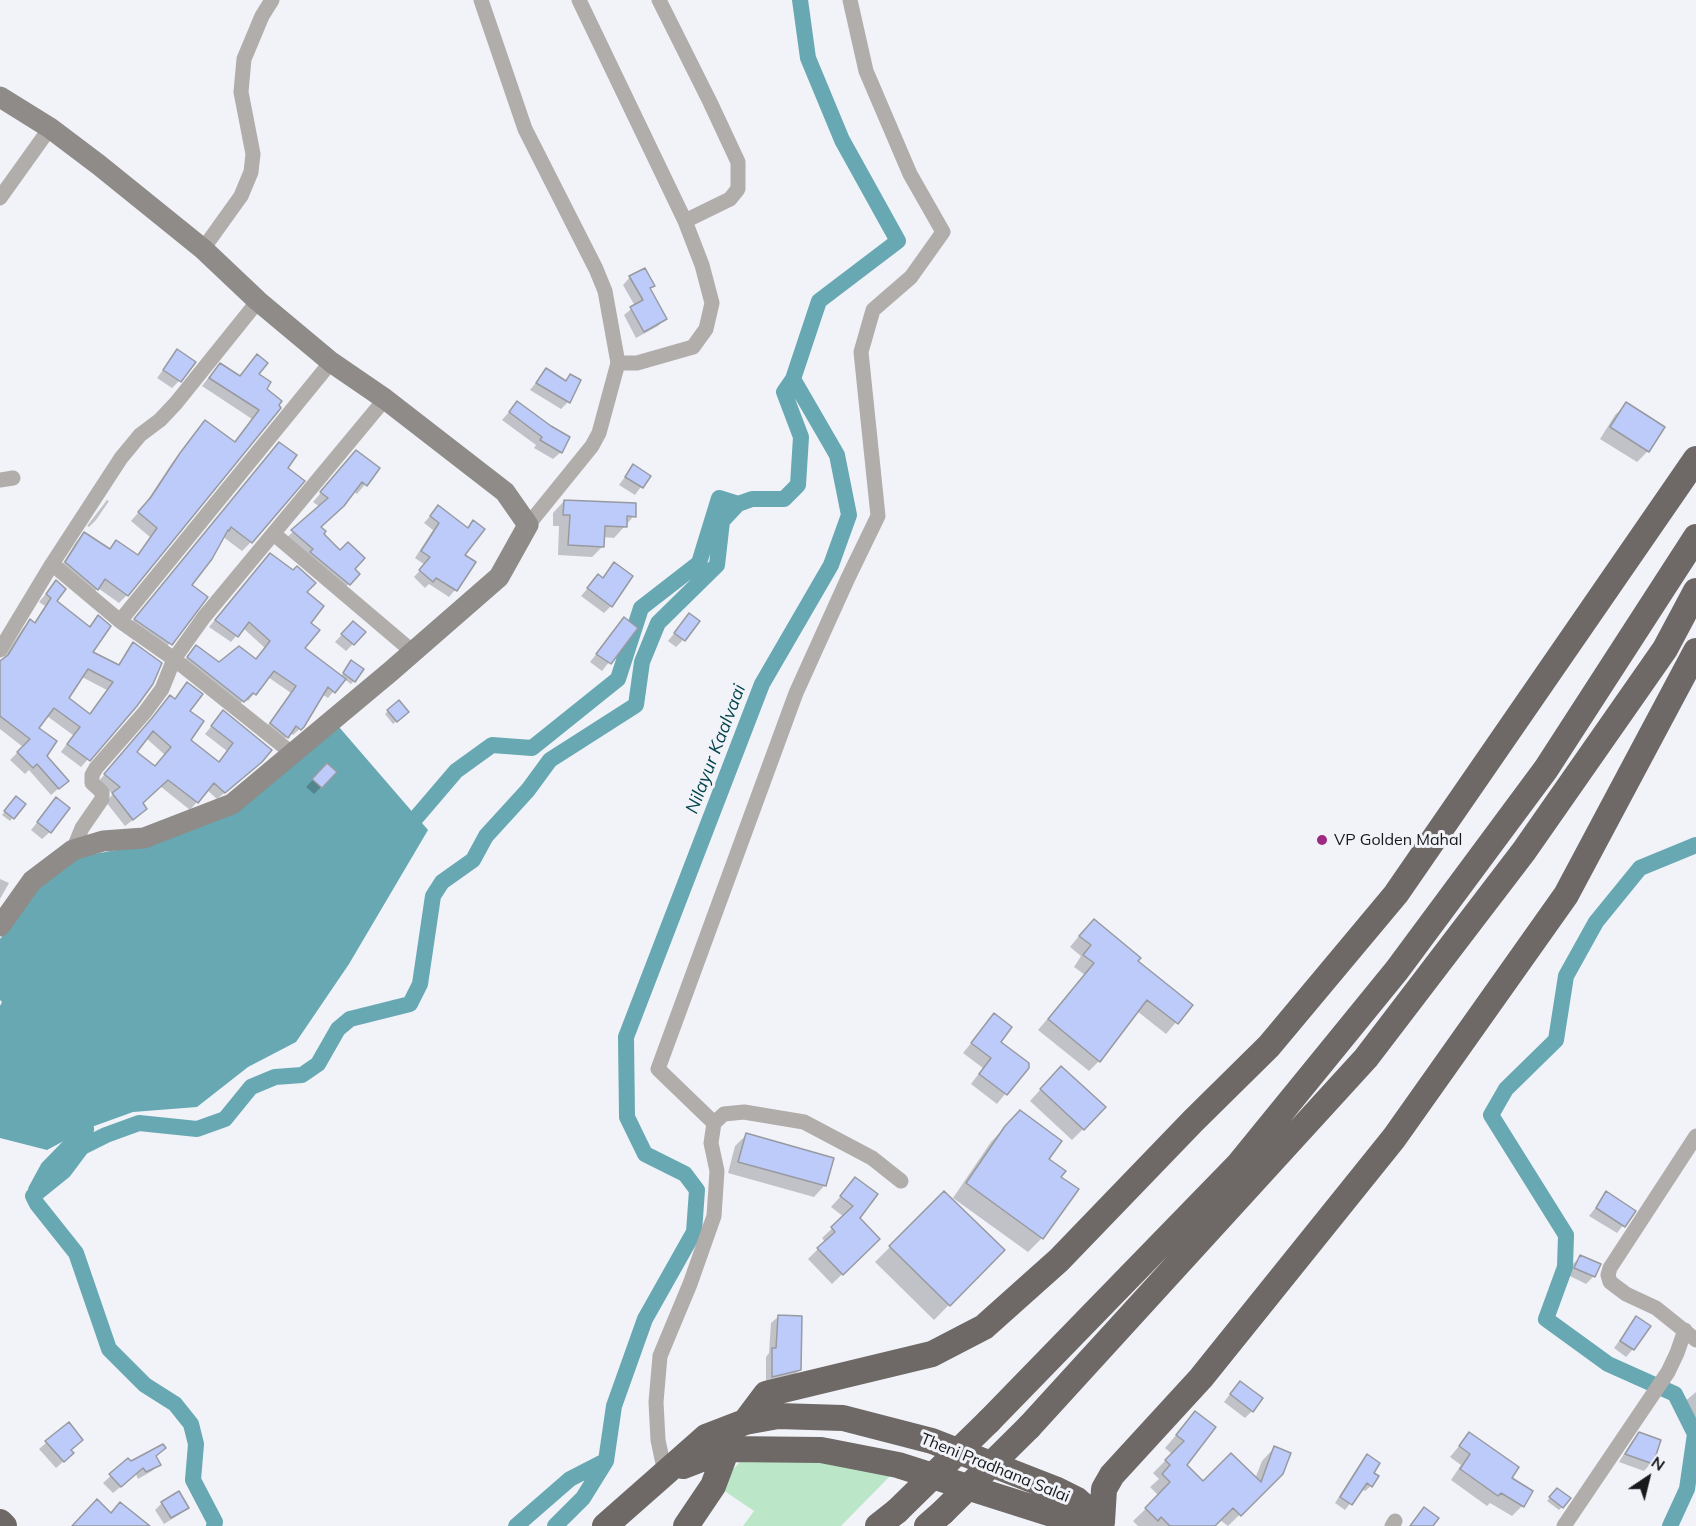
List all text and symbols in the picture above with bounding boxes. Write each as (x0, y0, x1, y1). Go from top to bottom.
water label: Nilayur Kaalvaai (681, 681, 751, 817)
place label: VP Golden Mahal (1334, 830, 1462, 850)
marker: VP Golden Mahal (1315, 833, 1329, 847)
street label: Theni Pradhana Salai (918, 1429, 1072, 1507)
north arrow (1618, 1448, 1678, 1508)
text: N (1648, 1452, 1669, 1475)

